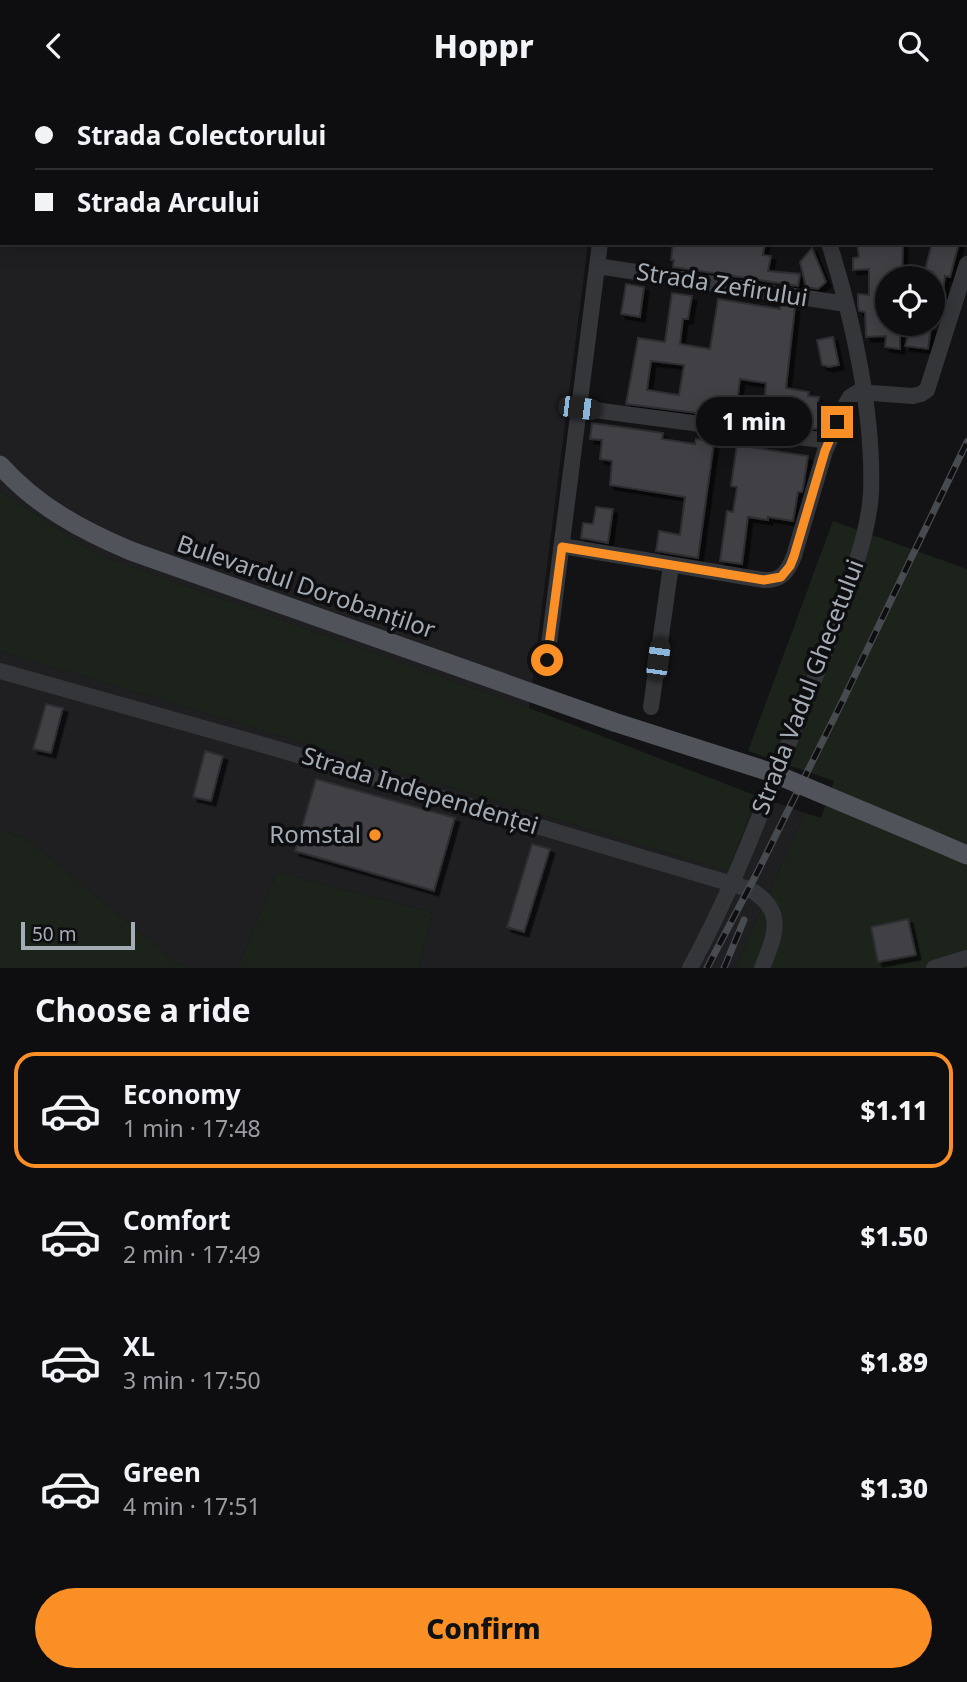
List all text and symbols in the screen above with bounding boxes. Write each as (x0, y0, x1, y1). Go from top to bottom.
text: Hoppr (433, 24, 534, 67)
icon: back (35, 27, 73, 65)
icon: search (894, 27, 932, 65)
text: Strada Colectorului (77, 117, 326, 153)
text: Strada Arcului (77, 184, 260, 220)
street label: Strada Zefirului (634, 254, 810, 313)
map controls (875, 266, 945, 336)
button: locate (875, 266, 945, 336)
car (557, 395, 602, 421)
callout: 1 min (697, 397, 812, 447)
text: 1 min (722, 405, 786, 437)
route end (821, 406, 853, 438)
street label: Bulevardul Dorobanților (173, 526, 440, 645)
street label: Strada Vadul Ghecetului (743, 554, 870, 819)
car (645, 637, 672, 681)
route start (531, 644, 563, 676)
street label: Strada Independenței (298, 738, 542, 841)
place label: Romstal (269, 817, 361, 850)
marker: Romstal (367, 827, 383, 843)
scale bar (21, 919, 135, 951)
text: 50 m (32, 921, 76, 947)
text: Choose a ride (35, 988, 251, 1031)
text: Economy (123, 1076, 241, 1112)
icon: car (39, 1079, 102, 1142)
text: $1.11 (861, 1092, 928, 1128)
text: 1 min · 17:48 (123, 1112, 261, 1144)
text: Comfort (123, 1202, 231, 1238)
icon: car (39, 1205, 102, 1268)
text: $1.50 (861, 1218, 928, 1254)
text: 2 min · 17:49 (123, 1238, 261, 1270)
text: XL (123, 1328, 155, 1364)
icon: car (39, 1331, 102, 1394)
text: $1.89 (861, 1344, 928, 1380)
text: 3 min · 17:50 (123, 1364, 261, 1396)
text: Green (123, 1454, 201, 1490)
icon: car (39, 1457, 102, 1520)
text: $1.30 (861, 1470, 928, 1506)
text: 4 min · 17:51 (123, 1490, 261, 1522)
button: Confirm (35, 1588, 932, 1668)

